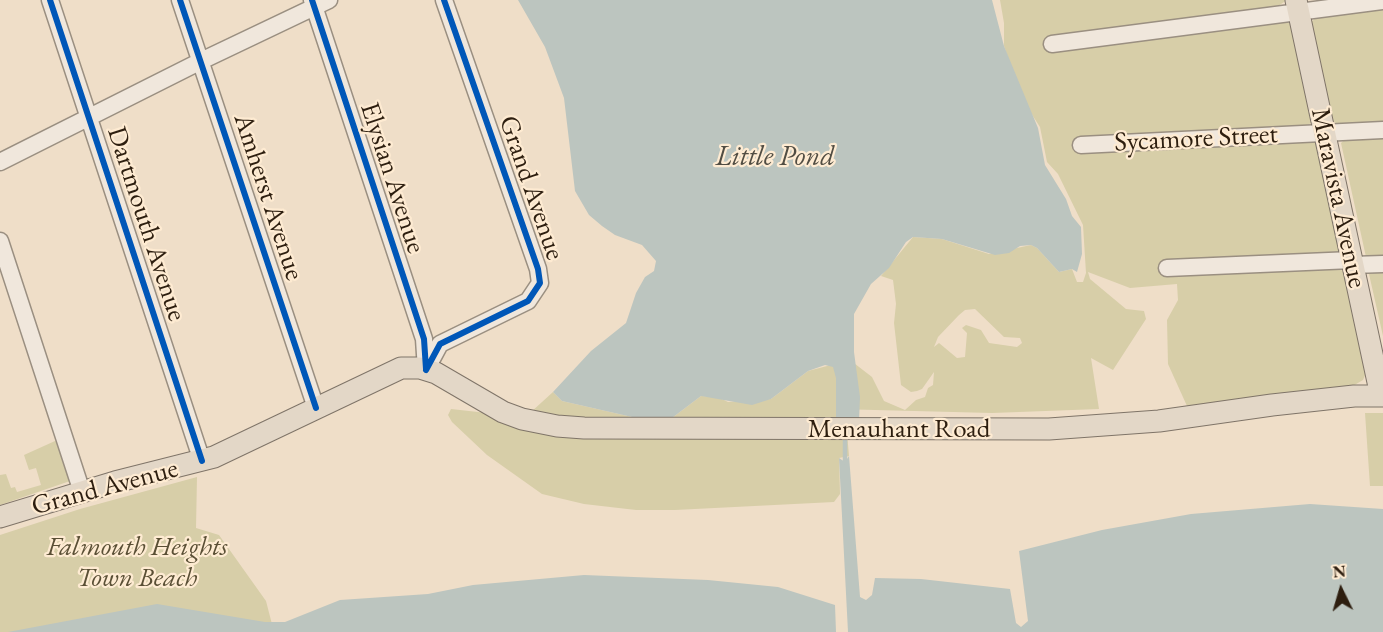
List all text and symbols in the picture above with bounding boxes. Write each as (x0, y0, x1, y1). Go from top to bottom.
street label: Elysian Avenue (352, 98, 432, 258)
street label: Maravista Avenue (1303, 105, 1373, 291)
street label: Amherst Avenue (226, 110, 310, 284)
street label: Grand Avenue (491, 112, 571, 264)
street label: Sycamore Street (1113, 119, 1279, 159)
street label: Dartmouth Avenue (99, 123, 193, 325)
water label: Little Pond (715, 140, 835, 174)
street label: Menauhant Road (808, 414, 990, 446)
street label: Grand Avenue (28, 453, 182, 523)
park label: Falmouth Heights Town Beach (47, 532, 227, 595)
north arrow (1311, 560, 1371, 620)
text: N (1332, 561, 1347, 583)

